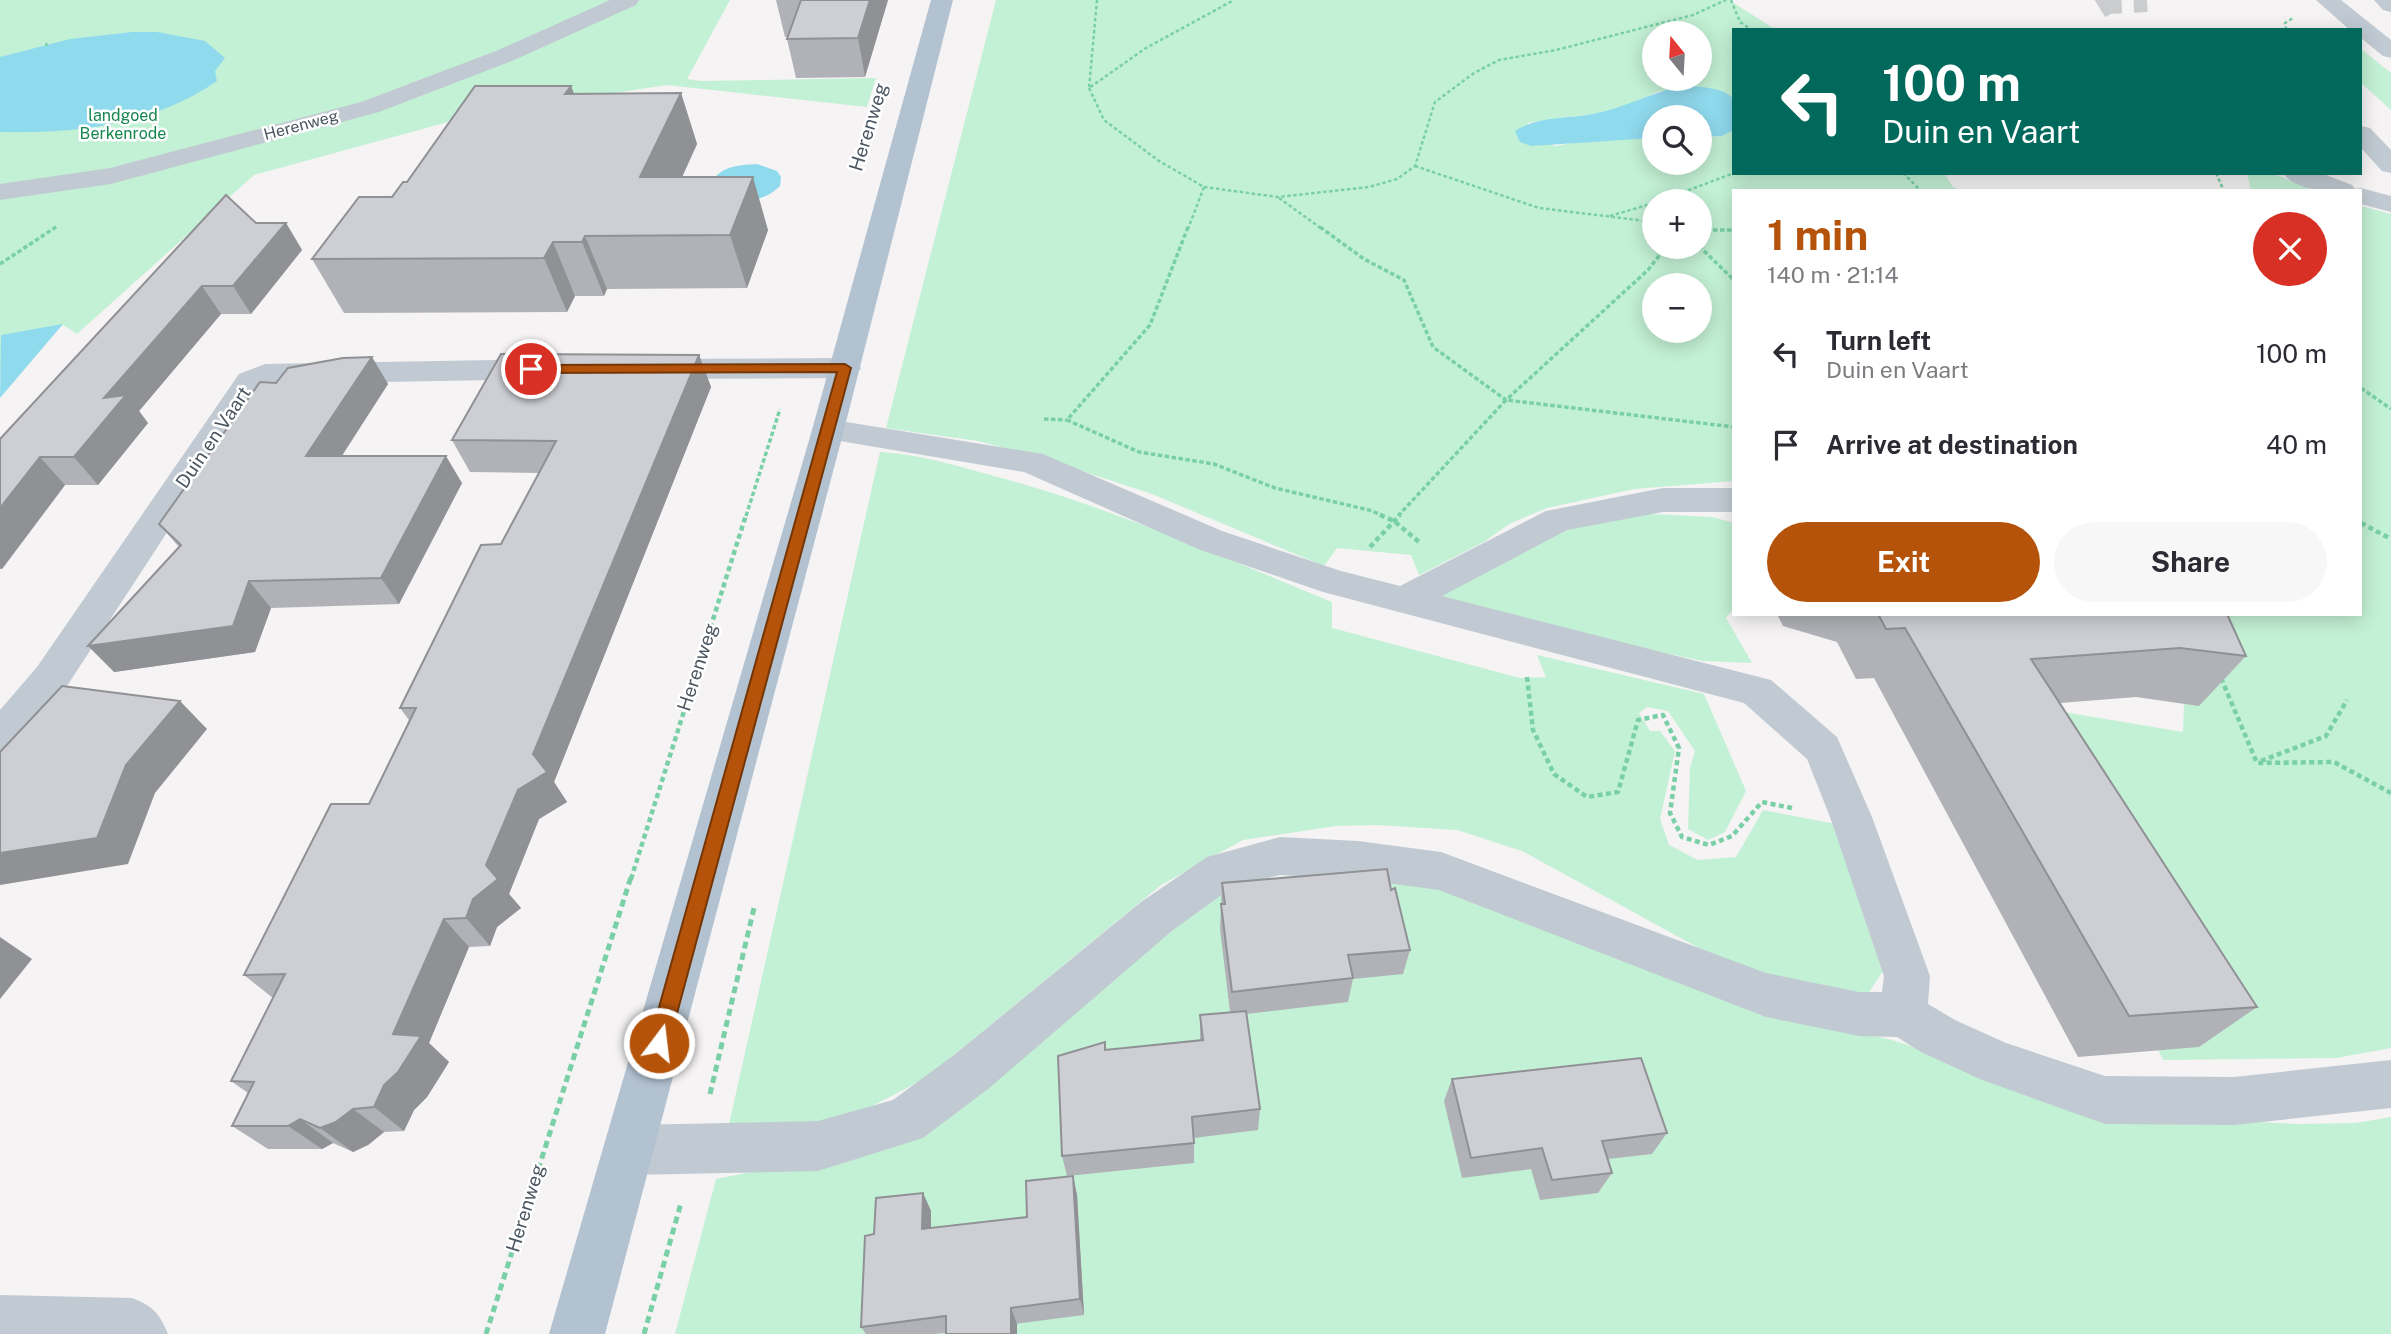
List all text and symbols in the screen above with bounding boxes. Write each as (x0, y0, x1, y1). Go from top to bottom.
north arrow (1642, 21, 1712, 91)
map controls (1642, 21, 1712, 343)
text: 100 m (1882, 54, 2021, 112)
icon: left (1767, 56, 1858, 147)
street label: Herenweg (844, 80, 892, 174)
button: search (1642, 105, 1712, 175)
park label: landgoed Berkenrode (80, 106, 166, 143)
street label: Herenweg (262, 106, 341, 144)
text: Duin en Vaart (1882, 113, 2081, 150)
button: + (1642, 189, 1712, 259)
text: 1 min (1767, 210, 1868, 259)
button: close (2253, 212, 2327, 286)
text: 140 m · 21:14 (1767, 261, 1899, 288)
button: − (1642, 273, 1712, 343)
text: Turn left (1826, 325, 1931, 356)
icon: left (1767, 335, 1805, 373)
text: 100 m (2256, 338, 2327, 369)
pin (501, 339, 561, 399)
icon: arrive (512, 350, 550, 388)
text: Duin en Vaart (1826, 356, 1969, 383)
street label: Duin en Vaart (171, 382, 255, 492)
icon: arrive (1767, 426, 1805, 464)
text: Arrive at destination (1826, 429, 2078, 460)
text: 40 m (2266, 429, 2327, 460)
button: Exit (1767, 522, 2040, 602)
button: Share (2054, 522, 2327, 602)
street label: Herenweg (672, 620, 722, 714)
position arrow (622, 1006, 696, 1080)
street label: Herenweg (501, 1161, 549, 1255)

